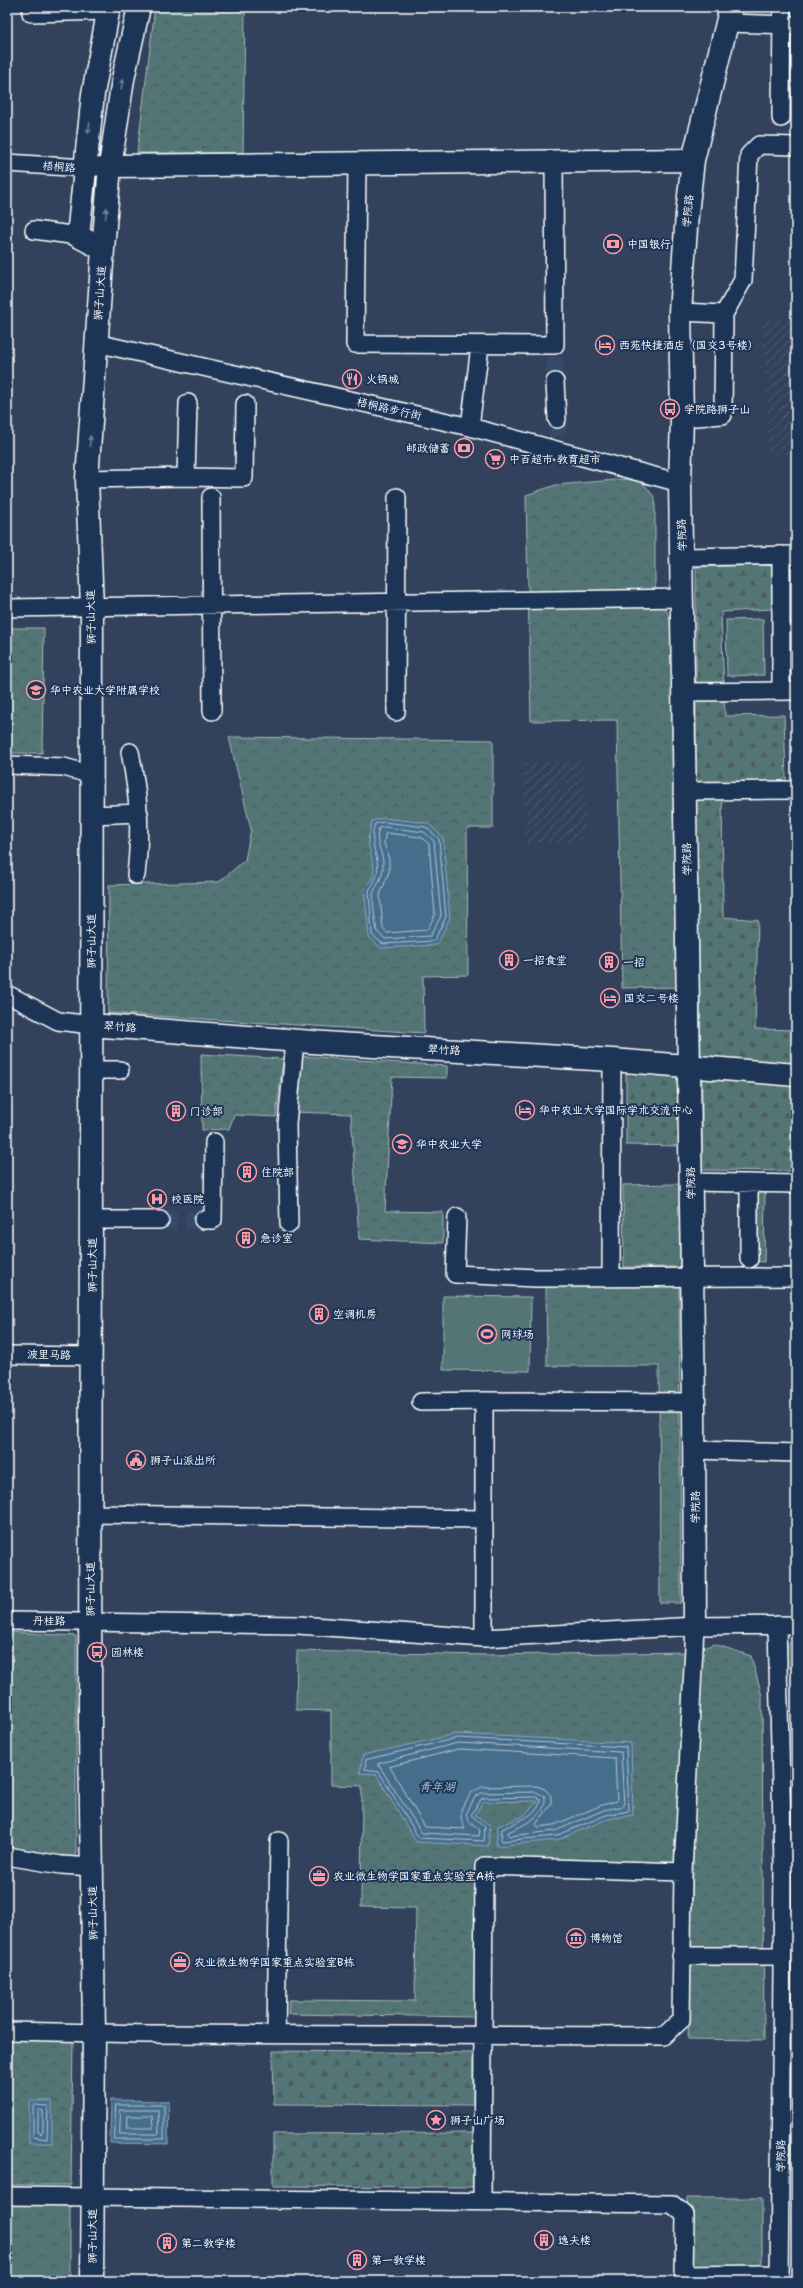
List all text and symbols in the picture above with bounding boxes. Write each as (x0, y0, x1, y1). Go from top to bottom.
one-way arrow (119, 78, 125, 90)
one-way arrow (86, 122, 92, 134)
street label: 梧桐路 (42, 158, 76, 176)
street label: 学院路 (679, 194, 697, 228)
one-way arrow (103, 207, 110, 219)
bank icon: 中国银行 (602, 233, 624, 255)
place label: 中国银行 (627, 237, 671, 252)
street label: 狮子山大道 (91, 265, 109, 321)
hotel icon: 西苑快捷酒店（国交3号楼） (594, 334, 616, 356)
place label: 西苑快捷酒店（国交3号楼） (619, 338, 759, 353)
restaurant icon: 火锅城 (341, 368, 363, 390)
place label: 火锅城 (366, 372, 399, 387)
street label: 梧桐路步行街 (355, 394, 424, 424)
bus stop icon: 学院路狮子山 (659, 398, 681, 420)
place label: 学院路狮子山 (684, 402, 750, 417)
one-way arrow (87, 434, 93, 447)
bank icon: 邮政储蓄 (453, 437, 475, 459)
place label: 邮政储蓄 (406, 441, 450, 456)
supermarket icon: 中百超市 教育超市 (484, 448, 506, 470)
place label: 中百超市 教育超市 (509, 452, 601, 467)
street label: 学院路 (674, 518, 690, 552)
street label: 狮子山大道 (83, 589, 99, 645)
school or university icon: 华中农业大学附属学校 (25, 679, 47, 701)
place label: 华中农业大学附属学校 (50, 683, 160, 698)
street label: 学院路 (679, 842, 695, 876)
street label: 狮子山大道 (84, 914, 99, 969)
building icon: 一招食堂 (498, 949, 520, 971)
building icon: 一招 (598, 951, 620, 973)
place label: 一招食堂 (523, 953, 567, 968)
place label: 一招 (623, 955, 645, 970)
hotel icon: 国交二号楼 (599, 987, 621, 1009)
place label: 国交二号楼 (624, 991, 679, 1006)
street label: 翠竹路 (103, 1018, 137, 1036)
street label: 翠竹路 (427, 1042, 461, 1058)
hotel icon: 华中农业大学国际学术交流中心 (514, 1099, 536, 1121)
building icon: 门诊部 (165, 1100, 187, 1122)
place label: 华中农业大学国际学术交流中心 (539, 1103, 693, 1118)
place label: 门诊部 (190, 1104, 223, 1119)
school or university icon: 华中农业大学 (391, 1133, 413, 1155)
place label: 华中农业大学 (416, 1137, 482, 1152)
building icon: 住院部 (236, 1161, 258, 1183)
place label: 住院部 (261, 1165, 294, 1180)
street label: 学院路 (683, 1166, 699, 1200)
hospital icon: 校医院 (146, 1188, 168, 1210)
place label: 校医院 (171, 1192, 204, 1207)
building icon: 急诊室 (235, 1227, 257, 1249)
place label: 急诊室 (260, 1231, 293, 1246)
street label: 狮子山大道 (85, 1238, 100, 1293)
building icon: 空调机房 (308, 1303, 330, 1325)
place label: 空调机房 (333, 1307, 377, 1322)
sports icon: 网球场 (476, 1323, 498, 1345)
place label: 网球场 (501, 1327, 534, 1342)
street label: 波里马路 (27, 1347, 71, 1363)
public building icon: 狮子山派出所 (125, 1449, 147, 1471)
place label: 狮子山派出所 (150, 1453, 216, 1468)
street label: 学院路 (688, 1491, 703, 1524)
street label: 狮子山大道 (83, 1562, 98, 1617)
street label: 丹桂路 (32, 1613, 66, 1629)
bus stop icon: 园林楼 (86, 1641, 108, 1663)
place label: 园林楼 (111, 1645, 144, 1660)
water label: 青年湖 (419, 1779, 456, 1795)
office icon: 农业微生物学国家重点实验室A栋 (308, 1865, 330, 1887)
place label: 农业微生物学国家重点实验室A栋 (333, 1869, 495, 1884)
street label: 狮子山大道 (85, 1885, 101, 1941)
museum icon: 博物馆 (565, 1927, 587, 1949)
place label: 博物馆 (590, 1931, 623, 1946)
office icon: 农业微生物学国家重点实验室B栋 (169, 1951, 191, 1973)
place label: 农业微生物学国家重点实验室B栋 (194, 1955, 355, 1970)
place icon: 狮子山广场 (425, 2109, 447, 2131)
place label: 狮子山广场 (450, 2113, 505, 2128)
street label: 学院路 (773, 2139, 789, 2173)
street label: 狮子山大道 (85, 2209, 100, 2264)
building icon: 逸夫楼 (533, 2229, 555, 2251)
building icon: 第二教学楼 (156, 2232, 178, 2254)
place label: 逸夫楼 (558, 2233, 591, 2248)
place label: 第二教学楼 (181, 2236, 236, 2251)
building icon: 第一教学楼 (346, 2249, 368, 2271)
place label: 第一教学楼 (371, 2253, 426, 2268)

